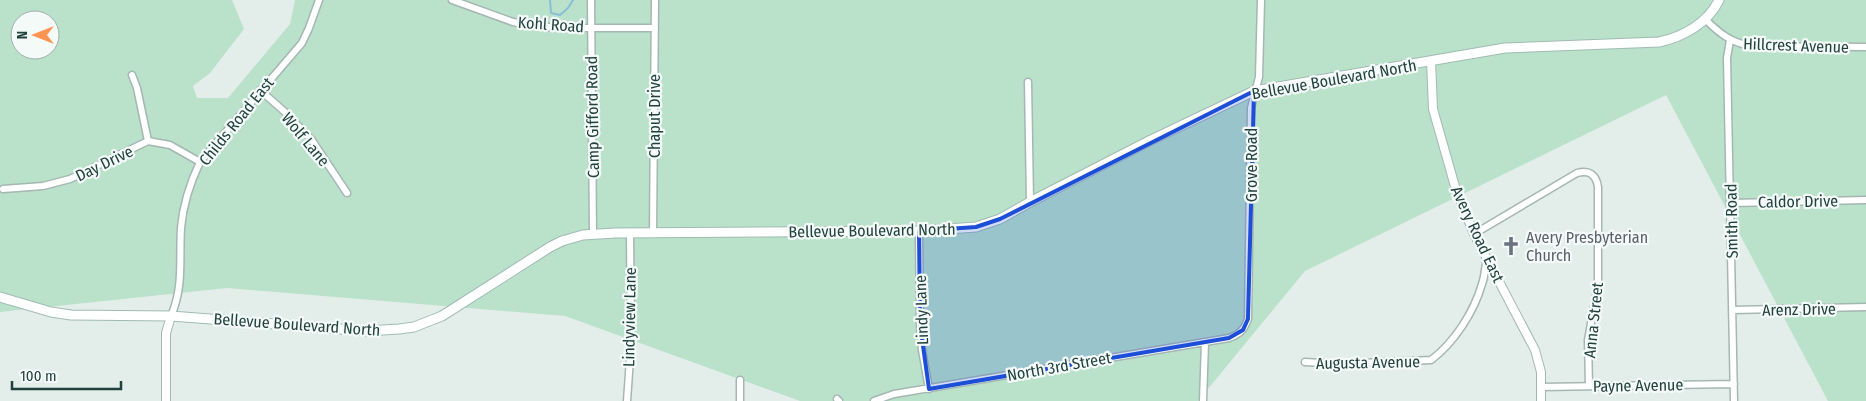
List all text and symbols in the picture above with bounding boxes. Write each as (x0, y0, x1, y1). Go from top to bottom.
north arrow (10, 10, 60, 60)
street label: Kohl Road (517, 13, 585, 36)
text: N (14, 31, 31, 39)
street label: Hillcrest Avenue (1743, 34, 1849, 57)
street label: Camp Gifford Road (582, 56, 603, 178)
street label: Bellevue Boulevard North (1250, 56, 1418, 103)
street label: Childs Road East (195, 73, 278, 169)
street label: Chaput Drive (645, 74, 664, 158)
street label: Wolf Lane (278, 109, 334, 170)
street label: Grove Road (1242, 128, 1261, 202)
street label: Day Drive (72, 141, 136, 185)
street label: Avery Road East (1447, 183, 1508, 286)
street label: Smith Road (1721, 183, 1742, 259)
street label: Caldor Drive (1758, 191, 1838, 212)
street label: Bellevue Boulevard North (788, 220, 956, 241)
place label: Avery Presbyterian Church (1526, 228, 1648, 265)
church icon: Avery Presbyterian Church (1500, 235, 1522, 257)
street label: Lindyview Lane (619, 267, 640, 367)
street label: Lindy Lane (911, 274, 932, 345)
street label: Anna Street (1580, 280, 1607, 359)
street label: Arenz Drive (1762, 299, 1836, 320)
street label: Bellevue Boulevard North (213, 309, 381, 340)
street label: North 3rd Street (1006, 348, 1113, 385)
street label: Augusta Avenue (1316, 352, 1420, 373)
scale bar (12, 358, 121, 390)
text: 100 m (20, 367, 57, 385)
street label: Payne Avenue (1593, 375, 1683, 396)

